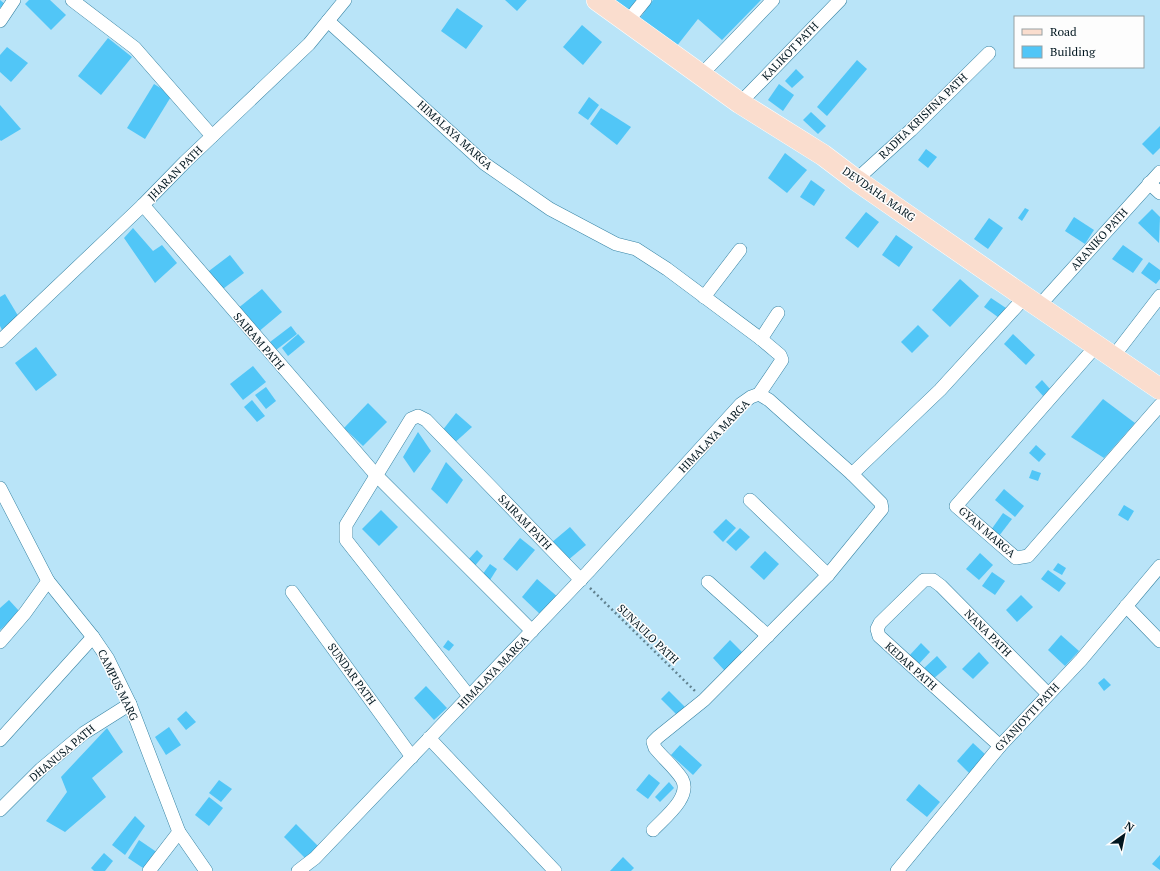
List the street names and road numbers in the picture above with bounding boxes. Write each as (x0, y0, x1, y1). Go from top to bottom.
street label: KALIKOT PATH (759, 19, 821, 83)
street label: RADHA KRISHNA PATH (876, 70, 970, 162)
street label: HIMALAYA MARGA (415, 98, 496, 173)
street label: JHARAN PATH (145, 143, 205, 203)
street label: DEVDAHA MARG (840, 164, 918, 225)
street label: ARANIKO PATH (1067, 205, 1131, 273)
street label: SAIRAM PATH (230, 310, 288, 372)
street label: HIMALAYA MARGA (676, 396, 753, 476)
street label: SAIRAM PATH (495, 492, 555, 552)
street label: GYAN MARGA (956, 504, 1019, 561)
street label: SUNAULO PATH (614, 601, 682, 667)
street label: NANA PATH (962, 607, 1014, 659)
street label: HIMALAYA MARGA (455, 632, 532, 712)
street label: KEDAR PATH (882, 639, 940, 693)
street label: SUNDAR PATH (325, 640, 379, 708)
street label: CAMPUS MARG (95, 647, 142, 723)
street label: GYANJOYTI PATH (992, 680, 1062, 754)
street label: DHANUSA PATH (26, 721, 98, 785)

